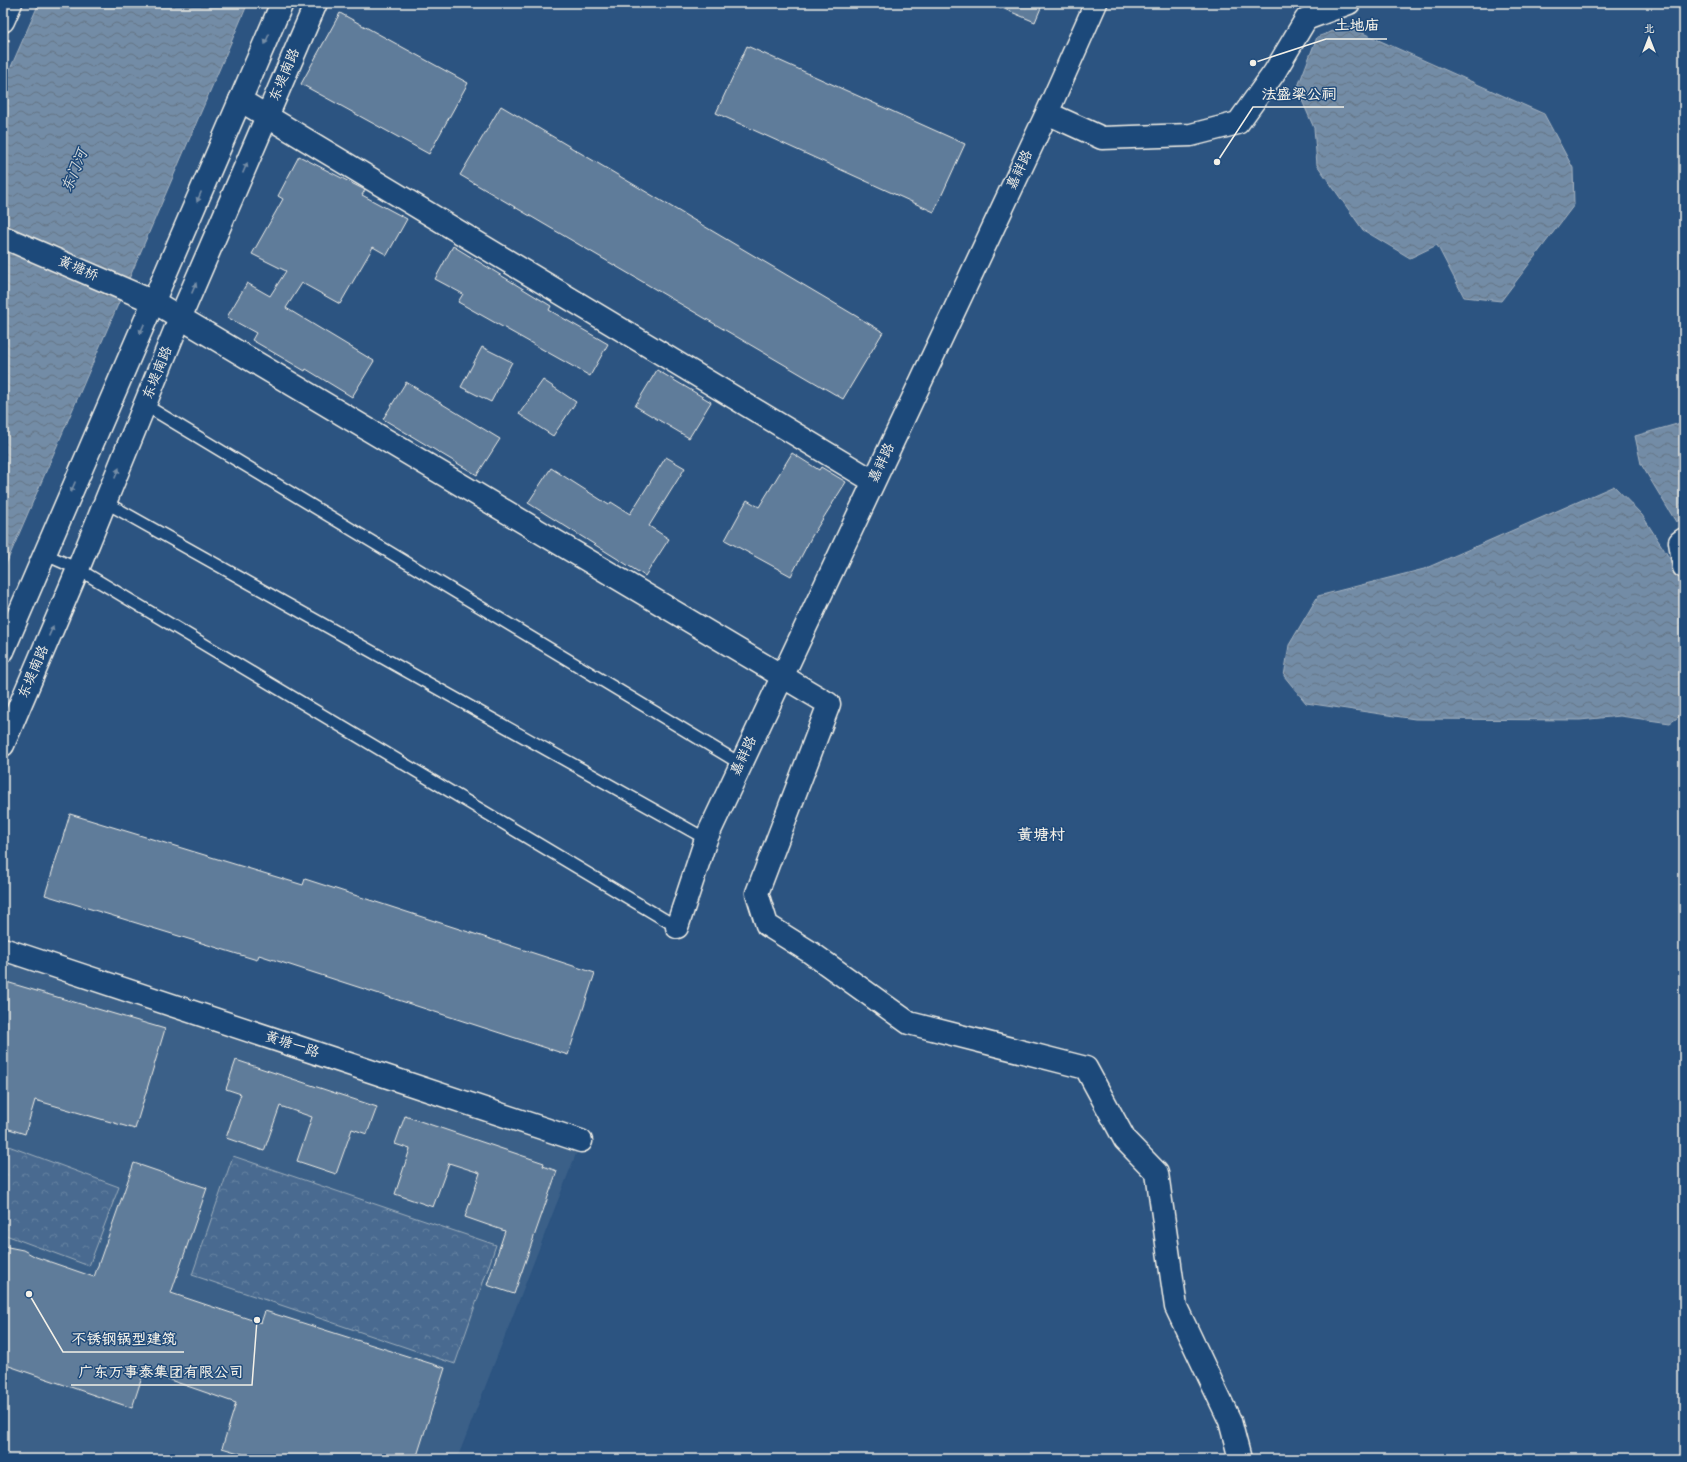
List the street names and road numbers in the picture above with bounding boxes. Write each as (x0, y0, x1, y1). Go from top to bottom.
street label: 东堤南路 (264, 45, 306, 105)
street label: 嘉祥路 (1002, 147, 1038, 193)
street label: 黄塘桥 (55, 251, 101, 287)
street label: 东堤南路 (138, 343, 178, 403)
street label: 嘉祥路 (864, 440, 900, 486)
street label: 东堤南路 (13, 642, 55, 702)
street label: 嘉祥路 (726, 733, 762, 779)
street label: 黄塘一路 (262, 1026, 322, 1064)

